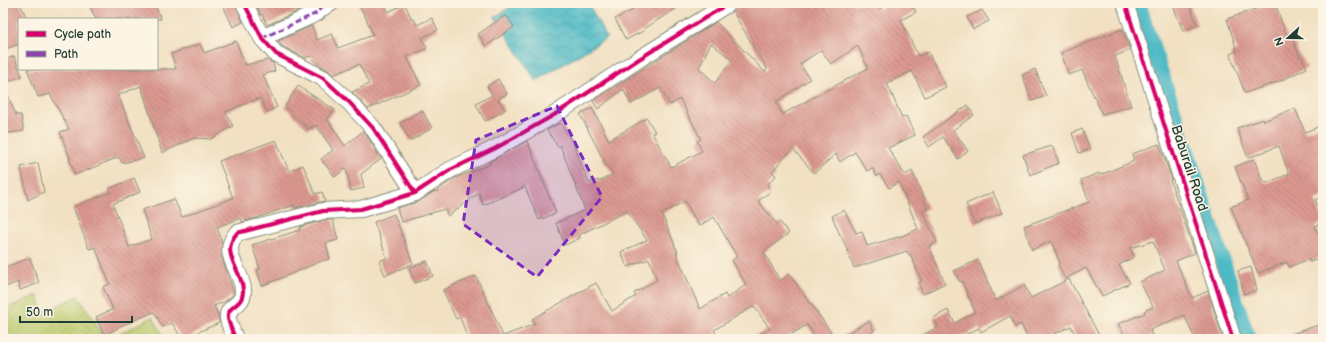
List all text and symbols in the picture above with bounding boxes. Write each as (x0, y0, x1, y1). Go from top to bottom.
legend (18, 18, 158, 70)
north arrow (1268, 18, 1308, 58)
text: Cycle path (54, 27, 111, 42)
text: N (1272, 35, 1287, 48)
text: Path (54, 47, 79, 62)
street label: Baburail Road (1168, 123, 1211, 213)
scale bar (20, 298, 132, 324)
text: 50 m (26, 305, 53, 320)

